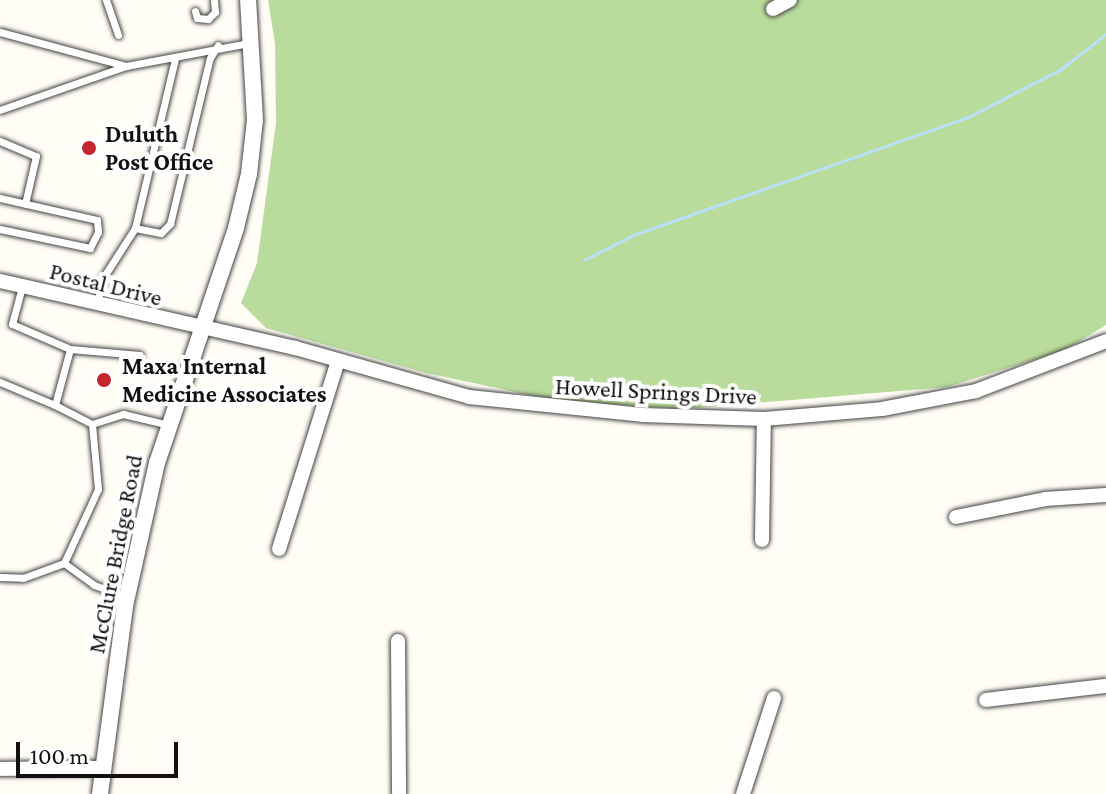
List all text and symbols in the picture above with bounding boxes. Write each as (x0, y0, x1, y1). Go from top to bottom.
place label: Duluth Post Office (105, 120, 213, 176)
marker: Duluth Post Office (80, 139, 98, 157)
street label: Postal Drive (47, 256, 165, 312)
place label: Maxa Internal Medicine Associates (122, 352, 326, 408)
marker: Maxa Internal Medicine Associates (93, 369, 115, 391)
street label: Howell Springs Drive (554, 371, 758, 411)
street label: McClure Bridge Road (82, 452, 148, 656)
scale bar (20, 726, 182, 776)
text: 100 m (30, 742, 89, 769)

